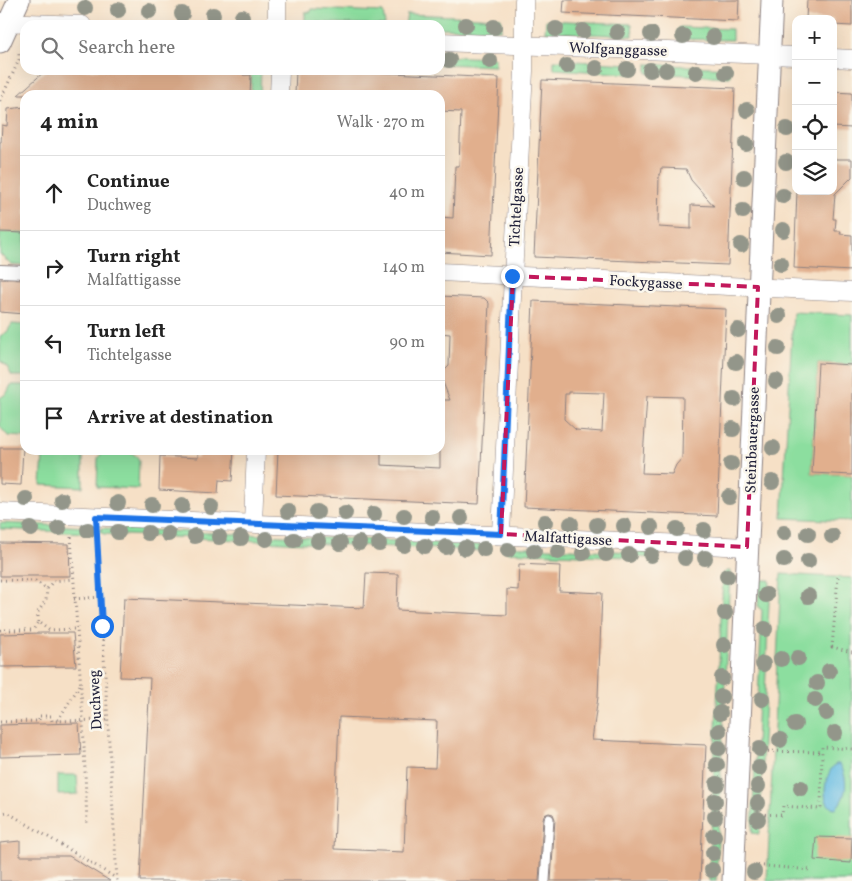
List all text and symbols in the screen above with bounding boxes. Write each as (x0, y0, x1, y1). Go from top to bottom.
map controls (792, 15, 837, 195)
button: + (792, 15, 837, 60)
search box (20, 20, 445, 75)
icon: search (38, 34, 66, 62)
text: Search here (78, 35, 175, 61)
street label: Wolfganggasse (568, 38, 668, 63)
button: − (792, 60, 837, 105)
button: locate (792, 105, 837, 150)
text: 4 min (40, 108, 99, 137)
text: Walk · 270 m (337, 112, 425, 134)
button: layers (792, 150, 837, 195)
street label: Tichtelgasse (505, 167, 530, 247)
text: Continue (87, 169, 170, 195)
icon: ahead (40, 179, 68, 207)
text: 40 m (389, 182, 425, 204)
text: Duchweg (87, 195, 151, 217)
text: Turn right (87, 244, 180, 270)
icon: right (40, 254, 68, 282)
text: 140 m (383, 257, 425, 279)
route end (501, 265, 524, 288)
text: Malfattigasse (87, 270, 181, 292)
street label: Fockygasse (609, 271, 683, 296)
text: Turn left (87, 319, 166, 345)
icon: left (40, 329, 68, 357)
text: 90 m (389, 332, 425, 354)
text: Tichtelgasse (87, 345, 172, 367)
street label: Steinbauergasse (741, 386, 766, 494)
icon: arrive (40, 404, 68, 432)
text: Arrive at destination (87, 405, 273, 431)
street label: Malfattigasse (523, 527, 613, 552)
route start (91, 615, 114, 638)
street label: Duchweg (84, 669, 109, 731)

